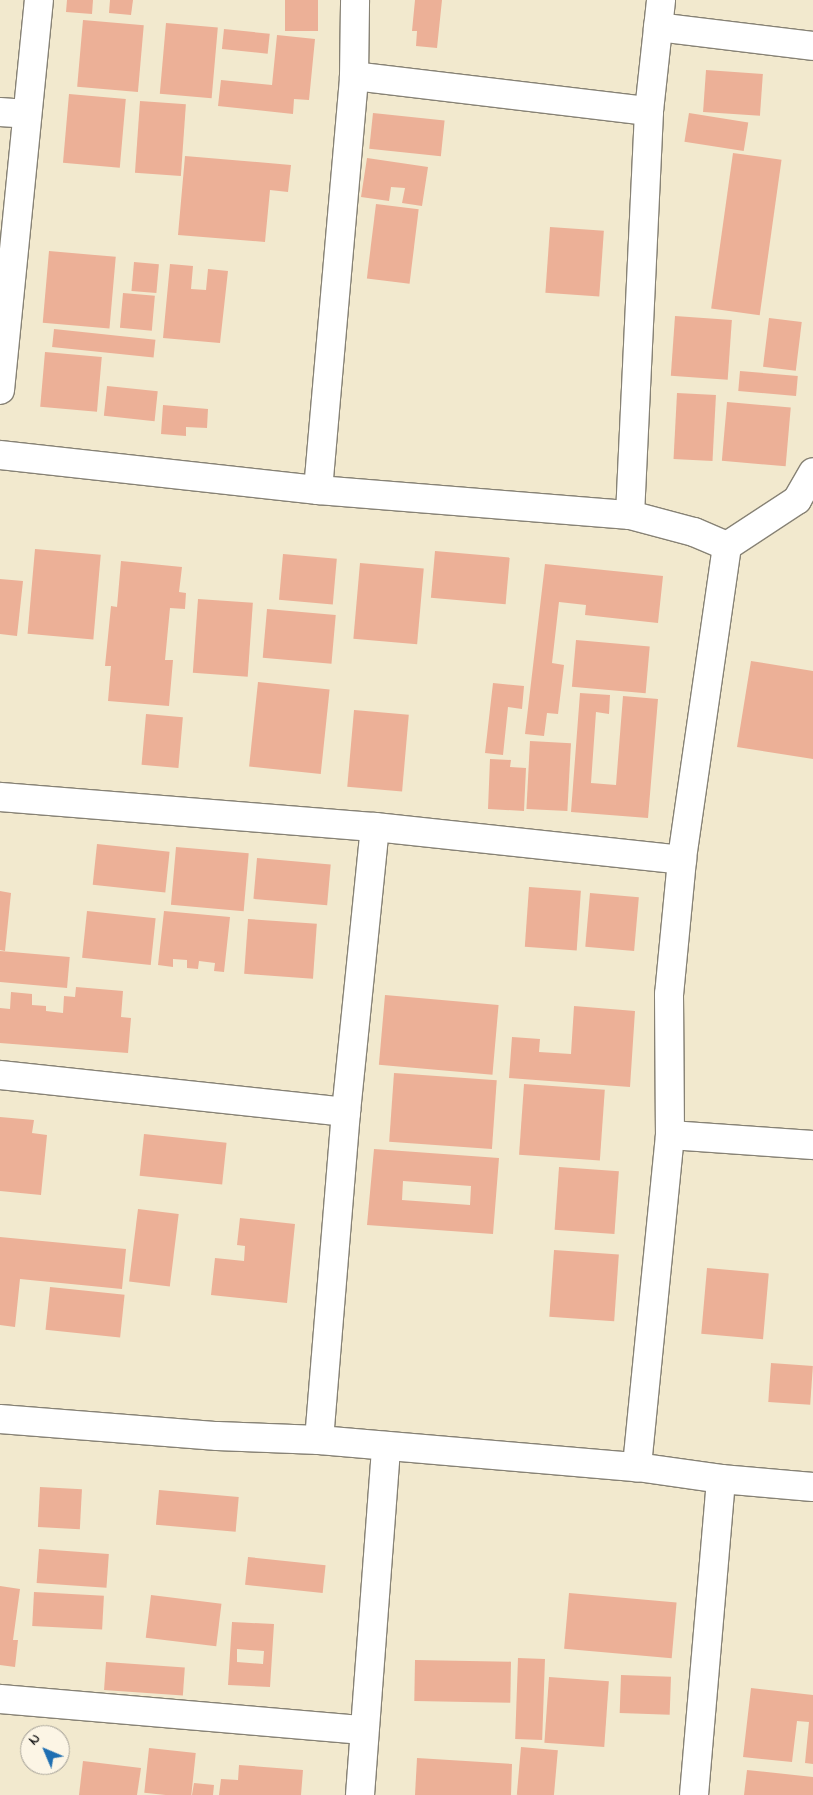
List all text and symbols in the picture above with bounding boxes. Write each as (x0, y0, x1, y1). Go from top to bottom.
north arrow (20, 1725, 70, 1775)
text: N (24, 1729, 46, 1751)

